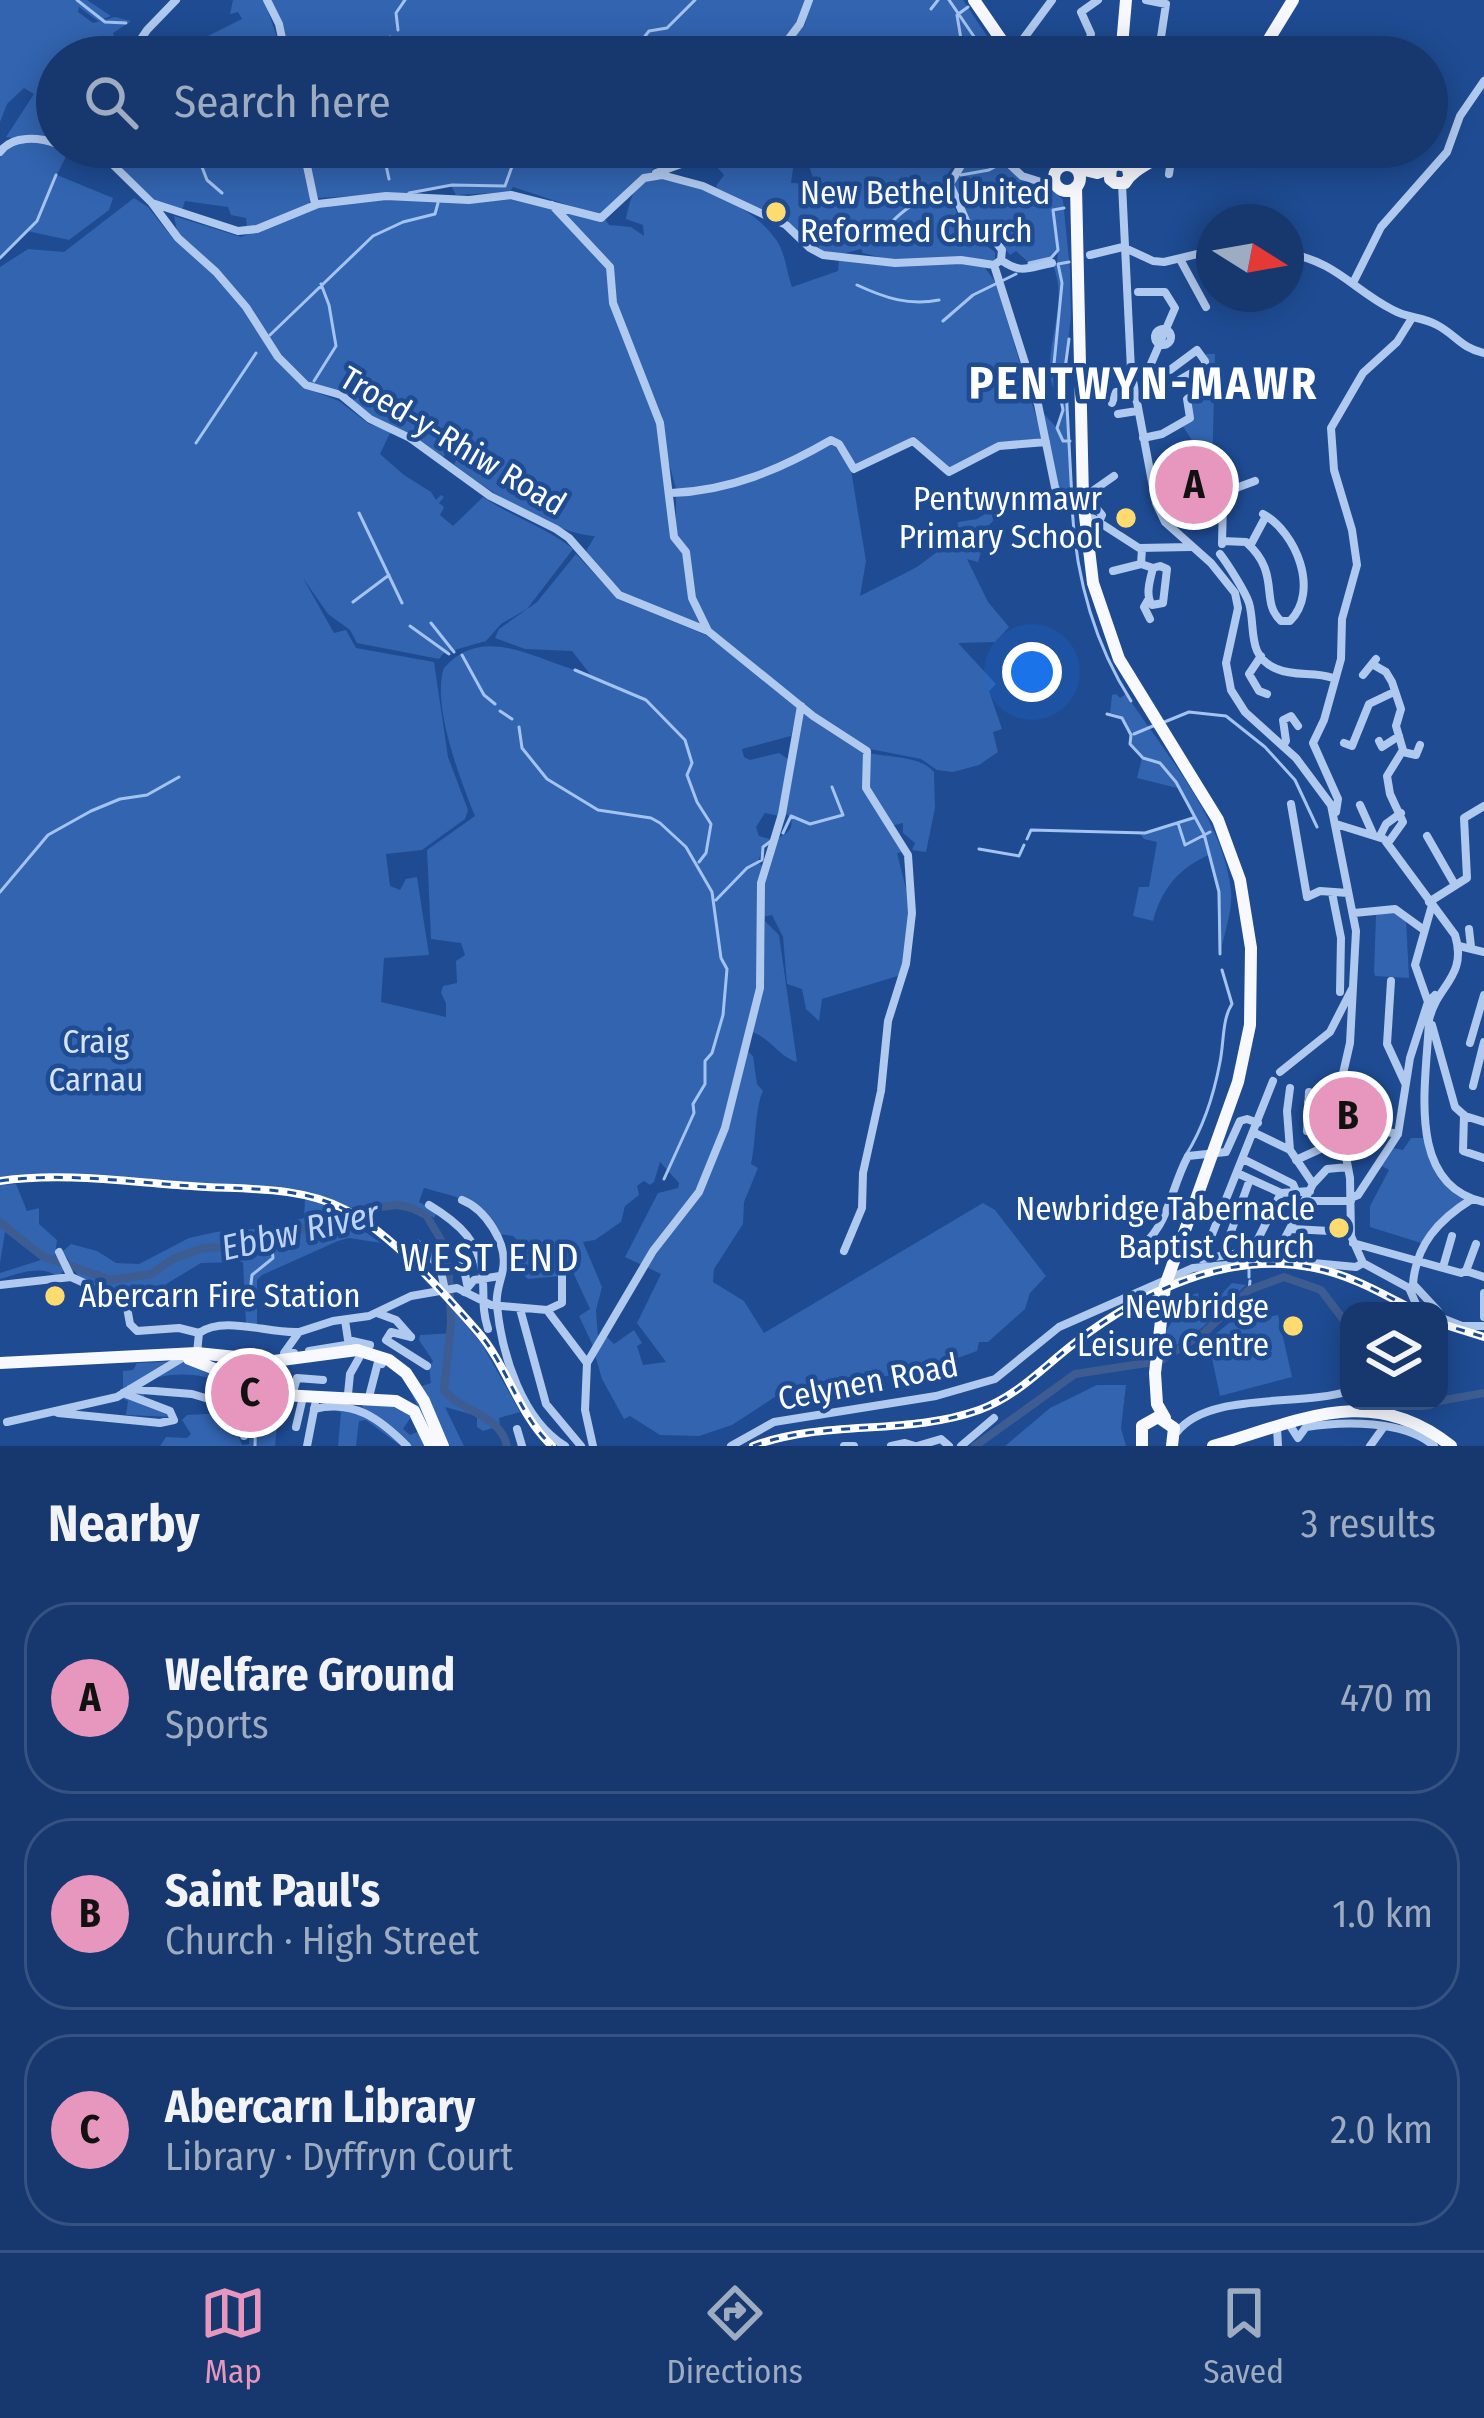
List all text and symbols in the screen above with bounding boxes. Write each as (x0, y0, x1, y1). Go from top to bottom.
search box (36, 36, 1448, 168)
icon: search (78, 69, 144, 135)
text: Search here (174, 75, 391, 129)
place label: New Bethel United Reformed Church (800, 173, 1050, 251)
marker: New Bethel United Reformed Church (763, 199, 789, 225)
north arrow (1196, 204, 1304, 312)
district label: PENTWYN-MAWR (969, 357, 1319, 411)
street label: Troed-y-Rhiw Road (333, 358, 573, 524)
pin: A (1155, 440, 1233, 530)
place label: Pentwynmawr Primary School (899, 479, 1102, 557)
marker: Pentwynmawr Primary School (1113, 505, 1139, 531)
your location (1002, 642, 1062, 702)
park label: Craig Carnau (49, 1022, 143, 1100)
pin: B (1309, 1071, 1387, 1161)
place label: Newbridge Tabernacle Baptist Church (1015, 1189, 1315, 1267)
water label: Ebbw River (217, 1191, 385, 1271)
marker: Newbridge Tabernacle Baptist Church (1326, 1215, 1352, 1241)
district label: WEST END (400, 1235, 582, 1281)
place label: Abercarn Fire Station (79, 1276, 361, 1316)
marker: Abercarn Fire Station (42, 1283, 68, 1309)
place label: Newbridge Leisure Centre (1077, 1287, 1269, 1365)
map controls (1340, 1302, 1448, 1410)
button: layers (1340, 1302, 1448, 1410)
marker: Newbridge Leisure Centre (1280, 1313, 1306, 1339)
street label: Celynen Road (774, 1345, 962, 1419)
pin: C (211, 1348, 289, 1438)
text: Nearby (48, 1493, 200, 1555)
text: 3 results (1301, 1501, 1436, 1547)
text: Welfare Ground (165, 1648, 455, 1702)
text: A (79, 1675, 101, 1721)
text: 470 m (1340, 1675, 1433, 1721)
text: Sports (165, 1702, 269, 1748)
text: Saint Paul's (165, 1864, 380, 1918)
text: B (79, 1891, 101, 1937)
text: 1.0 km (1332, 1891, 1433, 1937)
text: Church · High Street (165, 1918, 479, 1964)
text: Abercarn Library (165, 2080, 475, 2134)
text: C (80, 2107, 100, 2153)
text: 2.0 km (1330, 2107, 1433, 2153)
text: Library · Dyffryn Court (165, 2134, 513, 2180)
tab: Map (200, 2280, 266, 2392)
tab: Directions (666, 2280, 803, 2392)
tab: Saved (1203, 2280, 1284, 2392)

